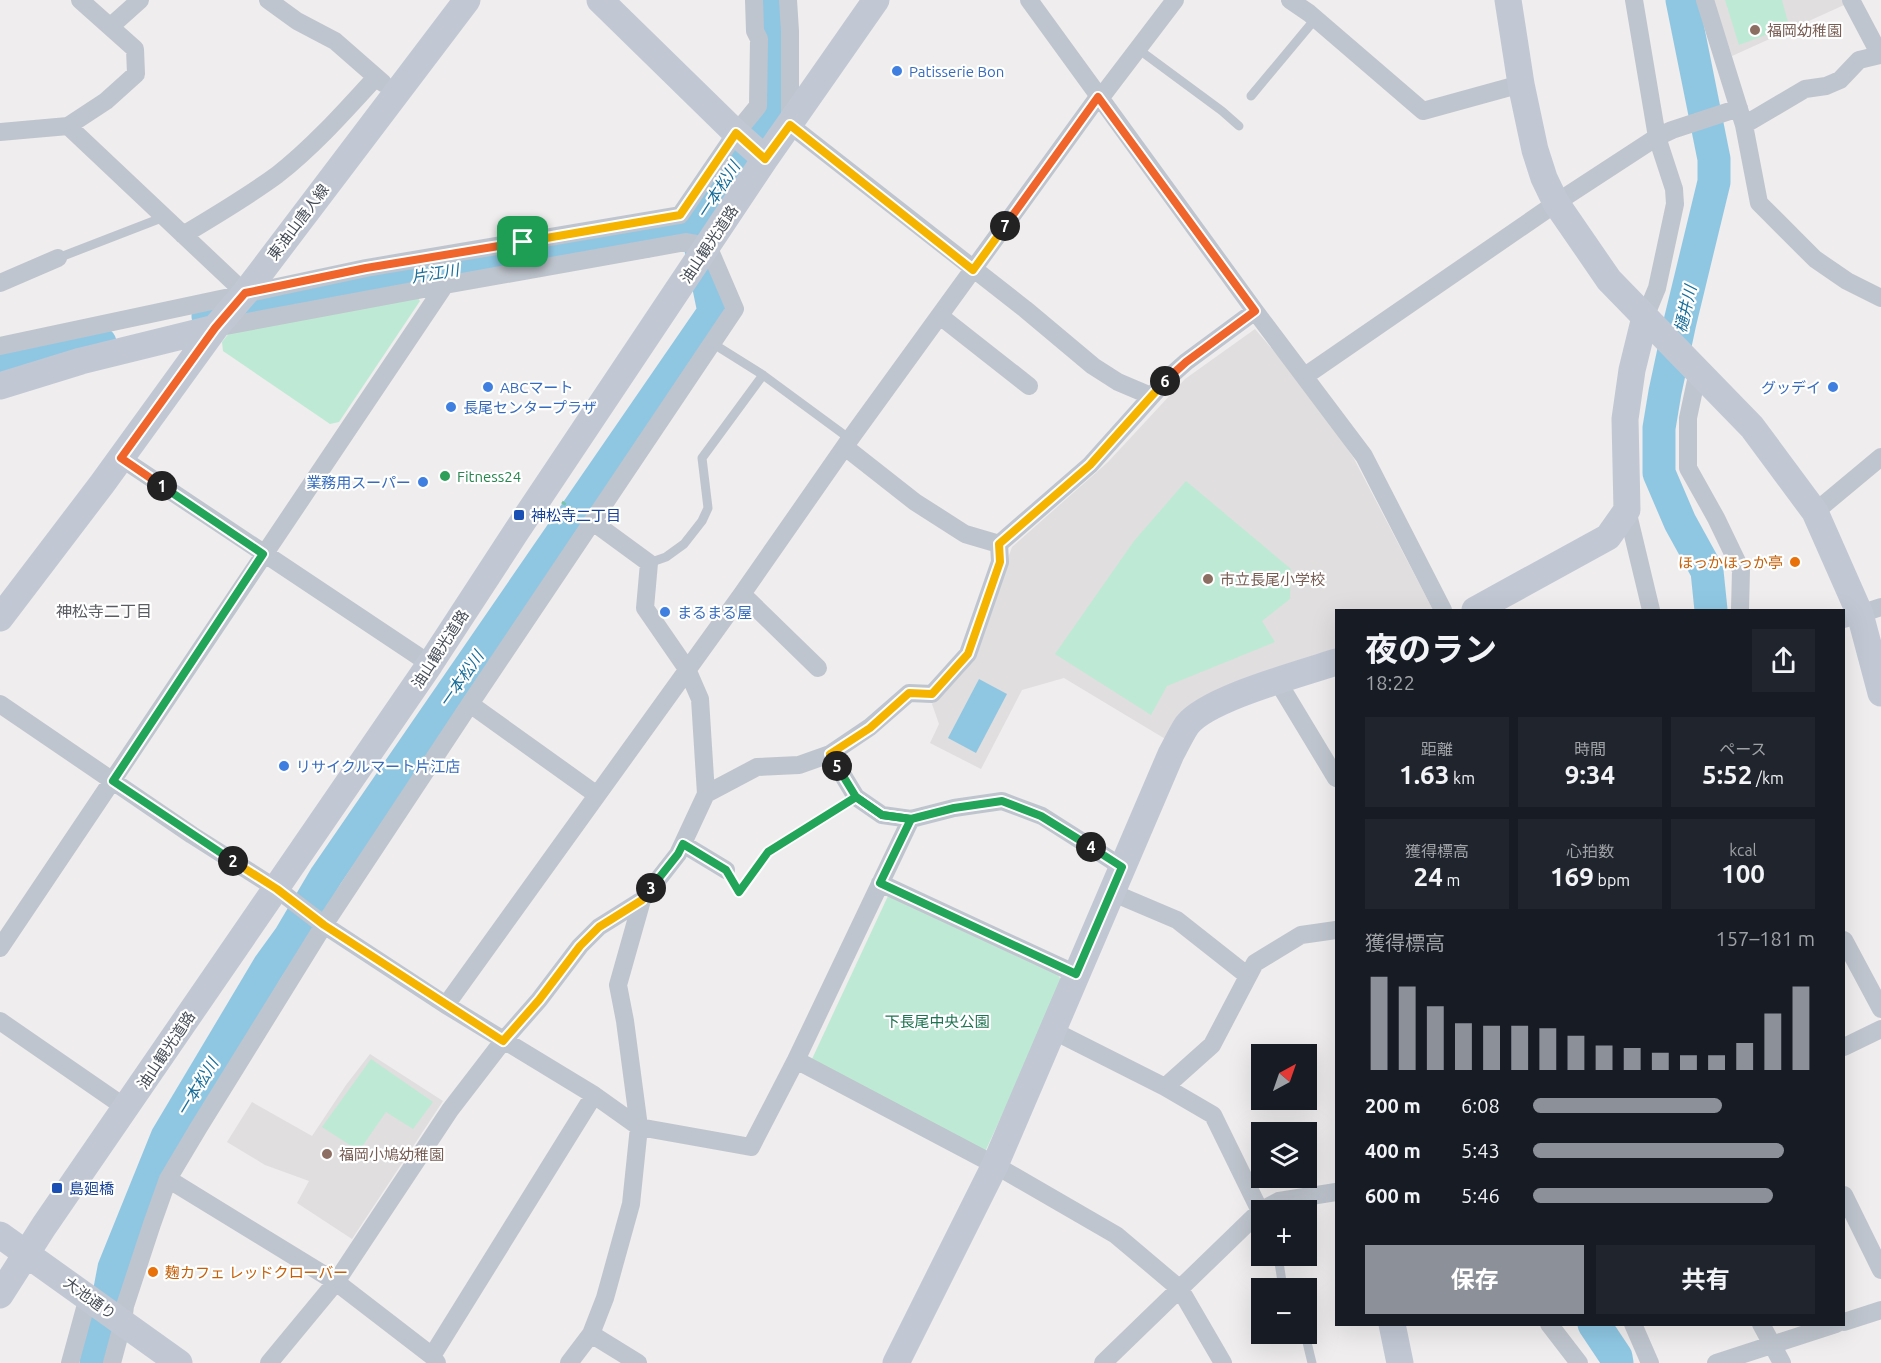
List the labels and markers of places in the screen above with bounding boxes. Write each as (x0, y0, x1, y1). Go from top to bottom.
place label: 福岡幼稚園 (1767, 22, 1842, 39)
marker: 福岡幼稚園 (1748, 23, 1762, 37)
place label: Patisserie Bon (909, 63, 1004, 80)
marker: Patisserie Bon (890, 64, 904, 78)
pin: 7 (990, 211, 1020, 241)
pin (497, 216, 548, 267)
pin: 6 (1150, 366, 1180, 396)
place label: ABCマート (500, 379, 573, 396)
place label: グッデイ (1761, 379, 1821, 396)
marker: ABCマート (481, 380, 495, 394)
marker: グッデイ (1826, 380, 1840, 394)
place label: 長尾センタープラザ (463, 399, 597, 416)
marker: 長尾センタープラザ (444, 400, 458, 414)
place label: Fitness24 (457, 468, 521, 485)
marker: Fitness24 (438, 469, 452, 483)
pin: 1 (147, 471, 177, 501)
place label: 業務用スーパー (306, 474, 411, 491)
marker: 業務用スーパー (416, 475, 430, 489)
place label: 神松寺二丁目 (531, 507, 621, 524)
marker: 神松寺二丁目 (512, 508, 526, 522)
place label: ほっかほっか亭 (1678, 554, 1783, 571)
marker: ほっかほっか亭 (1788, 555, 1802, 569)
place label: 市立長尾小学校 (1220, 571, 1325, 588)
marker: 市立長尾小学校 (1201, 572, 1215, 586)
place label: まるまる屋 (677, 604, 752, 621)
marker: まるまる屋 (658, 605, 672, 619)
pin: 5 (822, 751, 852, 781)
place label: リサイクルマート片江店 (296, 758, 460, 775)
marker: リサイクルマート片江店 (277, 759, 291, 773)
pin: 4 (1076, 832, 1106, 862)
pin: 2 (218, 846, 248, 876)
pin: 3 (636, 873, 666, 903)
place label: 福岡小鳩幼稚園 (339, 1146, 444, 1163)
marker: 福岡小鳩幼稚園 (320, 1147, 334, 1161)
place label: 島廻橋 (69, 1180, 114, 1197)
marker: 島廻橋 (50, 1181, 64, 1195)
place label: 麹カフェ レッドクローバー (165, 1264, 348, 1281)
marker: 麹カフェ レッドクローバー (146, 1265, 160, 1279)

